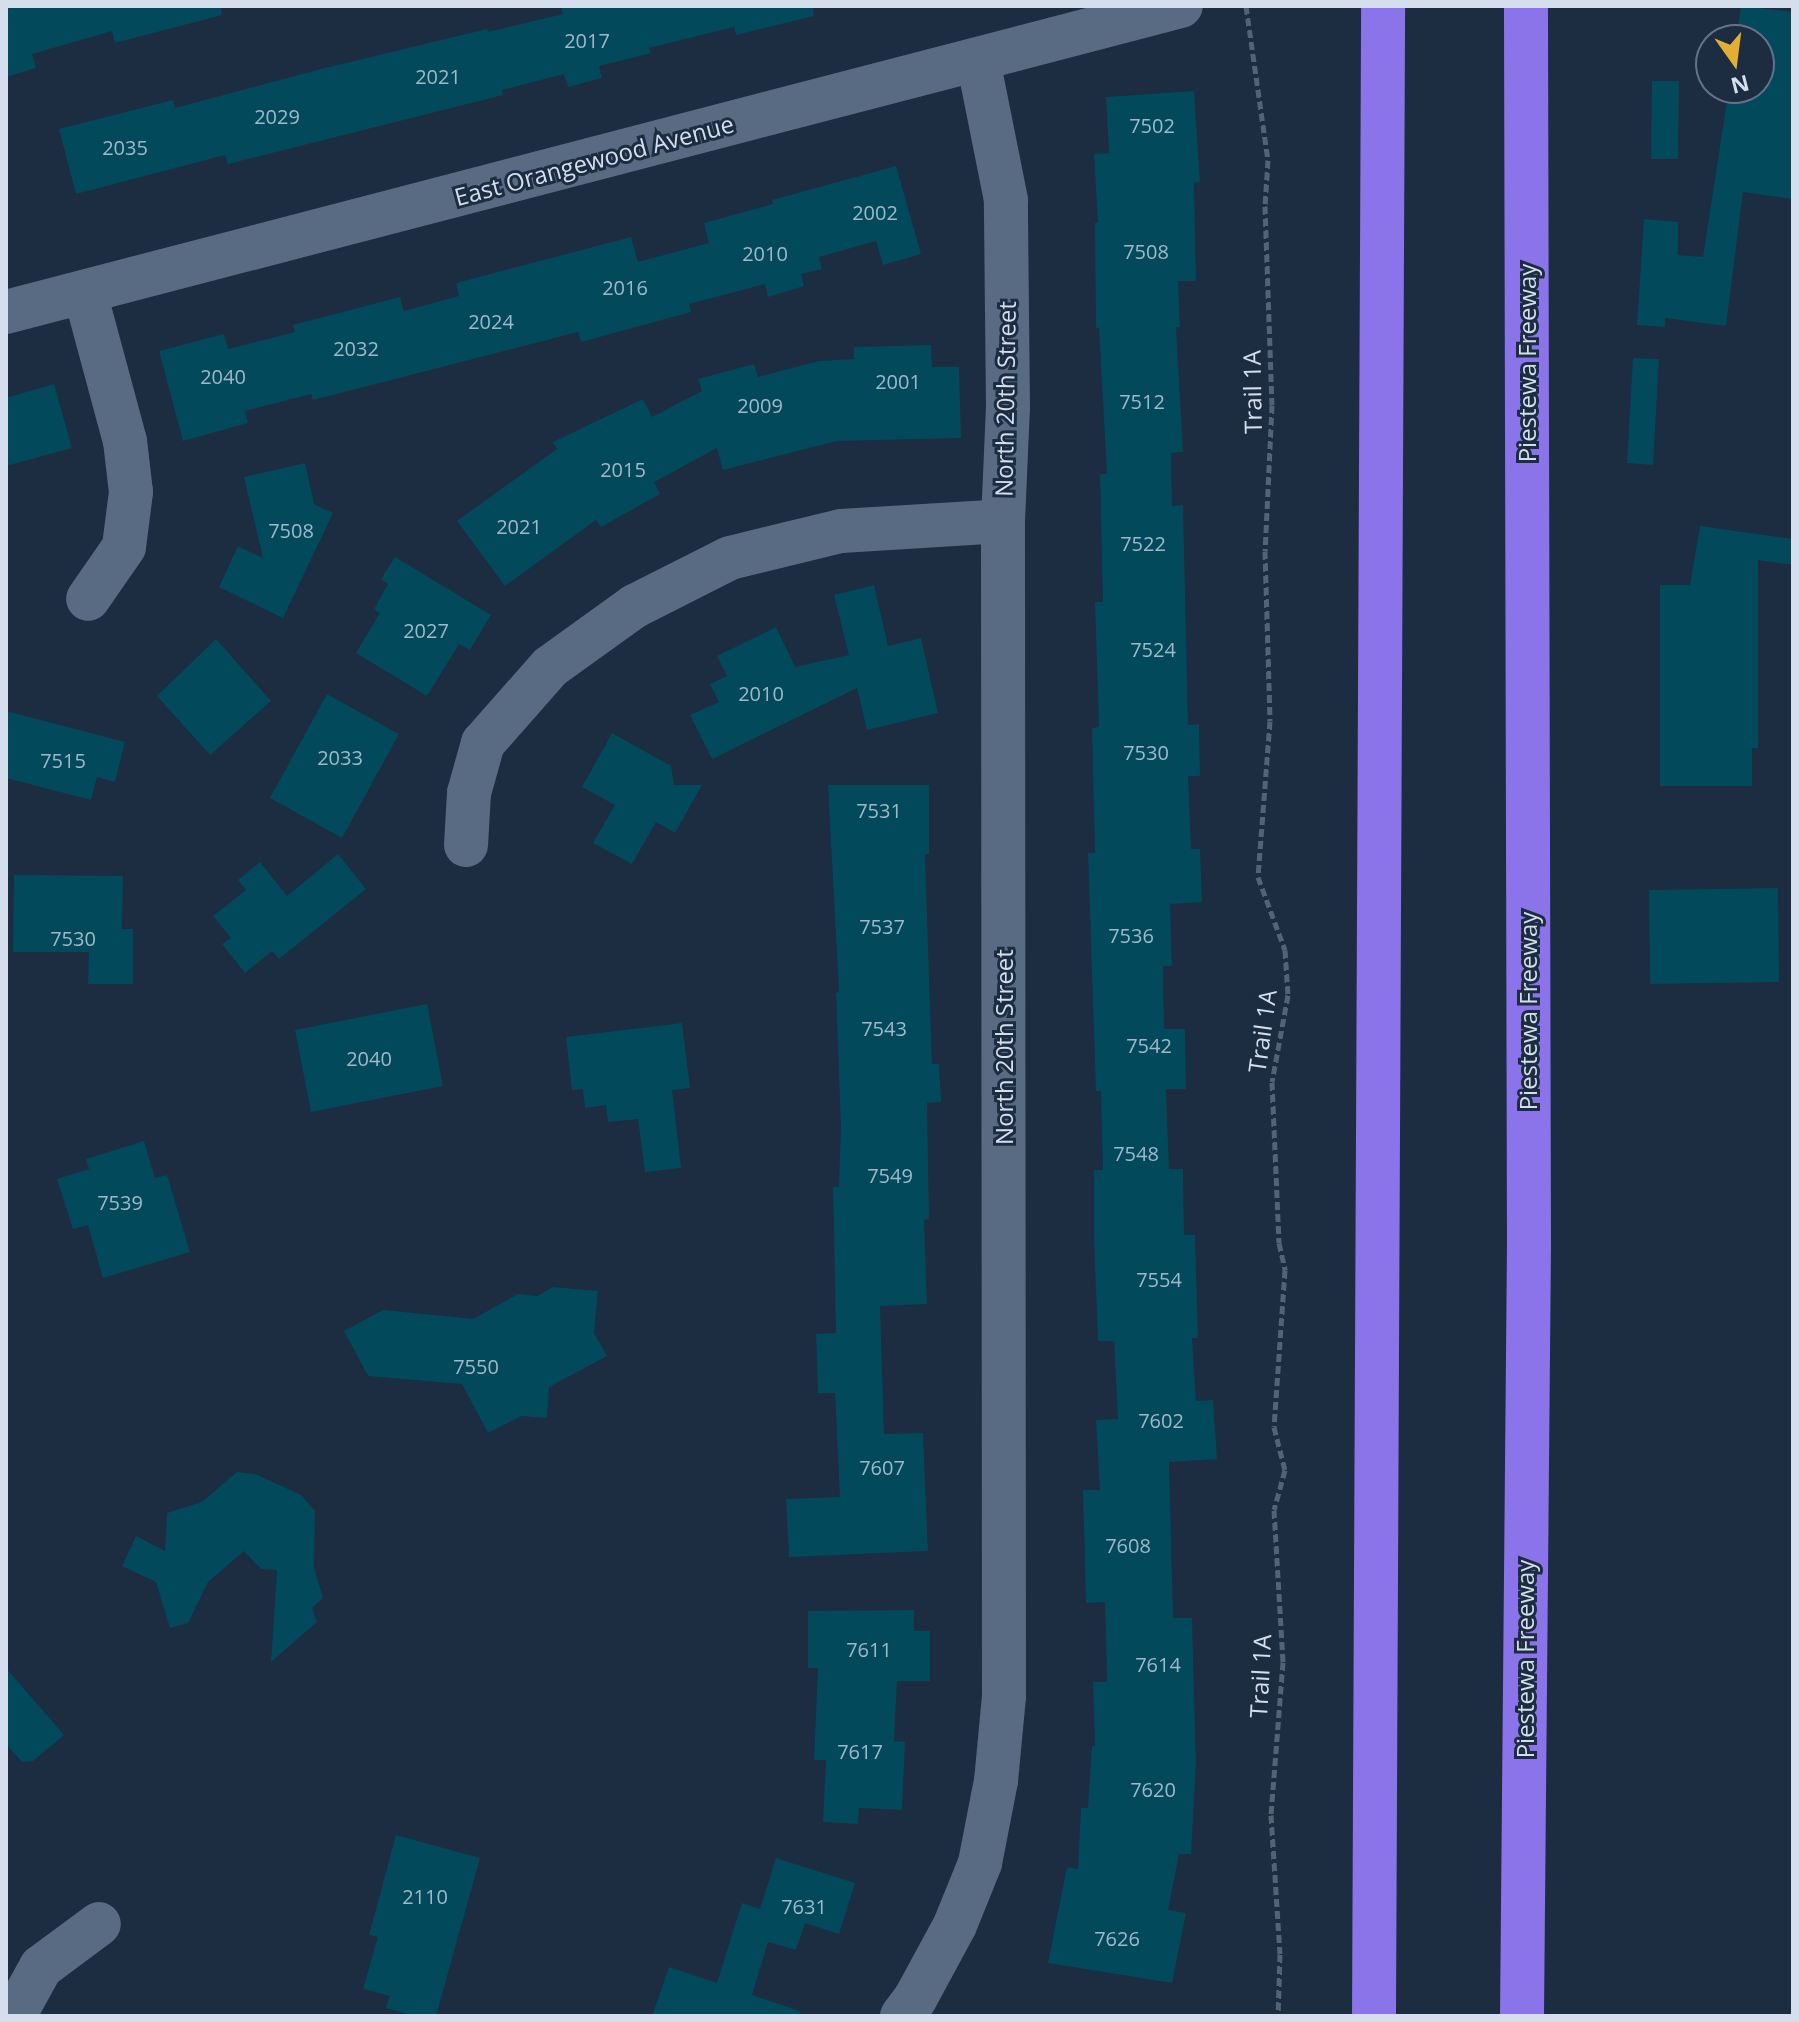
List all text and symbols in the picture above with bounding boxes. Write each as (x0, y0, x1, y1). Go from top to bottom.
north arrow (1695, 24, 1775, 104)
house number: 2017 (564, 28, 610, 52)
house number: 2021 (415, 64, 461, 88)
text: N (1728, 69, 1753, 102)
house number: 2029 (254, 104, 300, 128)
street label: East Orangewood Avenue (451, 109, 737, 211)
house number: 7502 (1129, 113, 1175, 137)
house number: 2035 (102, 135, 148, 159)
house number: 2002 (852, 200, 898, 224)
house number: 7508 (1123, 239, 1169, 263)
house number: 2010 (742, 241, 788, 265)
street label: Piestewa Freeway (1513, 264, 1541, 462)
house number: 2016 (602, 275, 648, 299)
street label: North 20th Street (989, 301, 1021, 497)
house number: 2024 (468, 309, 514, 333)
house number: 2032 (333, 336, 379, 360)
street label: Trail 1A (1237, 350, 1267, 434)
house number: 2040 (200, 364, 246, 388)
house number: 2001 (875, 369, 921, 393)
house number: 7512 (1119, 389, 1165, 413)
house number: 2009 (737, 393, 783, 417)
house number: 2015 (600, 457, 646, 481)
house number: 2021 (496, 514, 542, 538)
house number: 7508 (268, 518, 314, 542)
house number: 7522 (1120, 531, 1166, 555)
house number: 2027 (403, 618, 449, 642)
house number: 7524 (1130, 637, 1176, 661)
house number: 2010 (738, 681, 784, 705)
house number: 7530 (1123, 740, 1169, 764)
house number: 2033 (317, 745, 363, 769)
house number: 7515 (40, 748, 86, 772)
house number: 7531 (856, 798, 902, 822)
street label: Piestewa Freeway (1514, 912, 1542, 1110)
house number: 7537 (859, 914, 905, 938)
house number: 7536 (1108, 923, 1154, 947)
house number: 7530 (50, 926, 96, 950)
street label: North 20th Street (990, 949, 1018, 1145)
street label: Trail 1A (1242, 988, 1282, 1074)
house number: 7543 (861, 1016, 907, 1040)
house number: 7542 (1126, 1033, 1172, 1057)
house number: 2040 (346, 1046, 392, 1070)
house number: 7548 (1113, 1141, 1159, 1165)
house number: 7549 (867, 1163, 913, 1187)
house number: 7539 (97, 1190, 143, 1214)
house number: 7554 (1136, 1267, 1182, 1291)
house number: 7550 (453, 1354, 499, 1378)
house number: 7602 (1138, 1408, 1184, 1432)
house number: 7607 (859, 1455, 905, 1479)
house number: 7608 (1105, 1533, 1151, 1557)
street label: Piestewa Freeway (1511, 1560, 1539, 1758)
street label: Trail 1A (1243, 1633, 1277, 1719)
house number: 7611 (846, 1637, 892, 1661)
house number: 7614 (1135, 1652, 1181, 1676)
house number: 7617 (837, 1739, 883, 1763)
house number: 7620 (1130, 1777, 1176, 1801)
house number: 2110 (402, 1884, 448, 1908)
house number: 7631 (781, 1894, 827, 1918)
house number: 7626 (1094, 1926, 1140, 1950)

